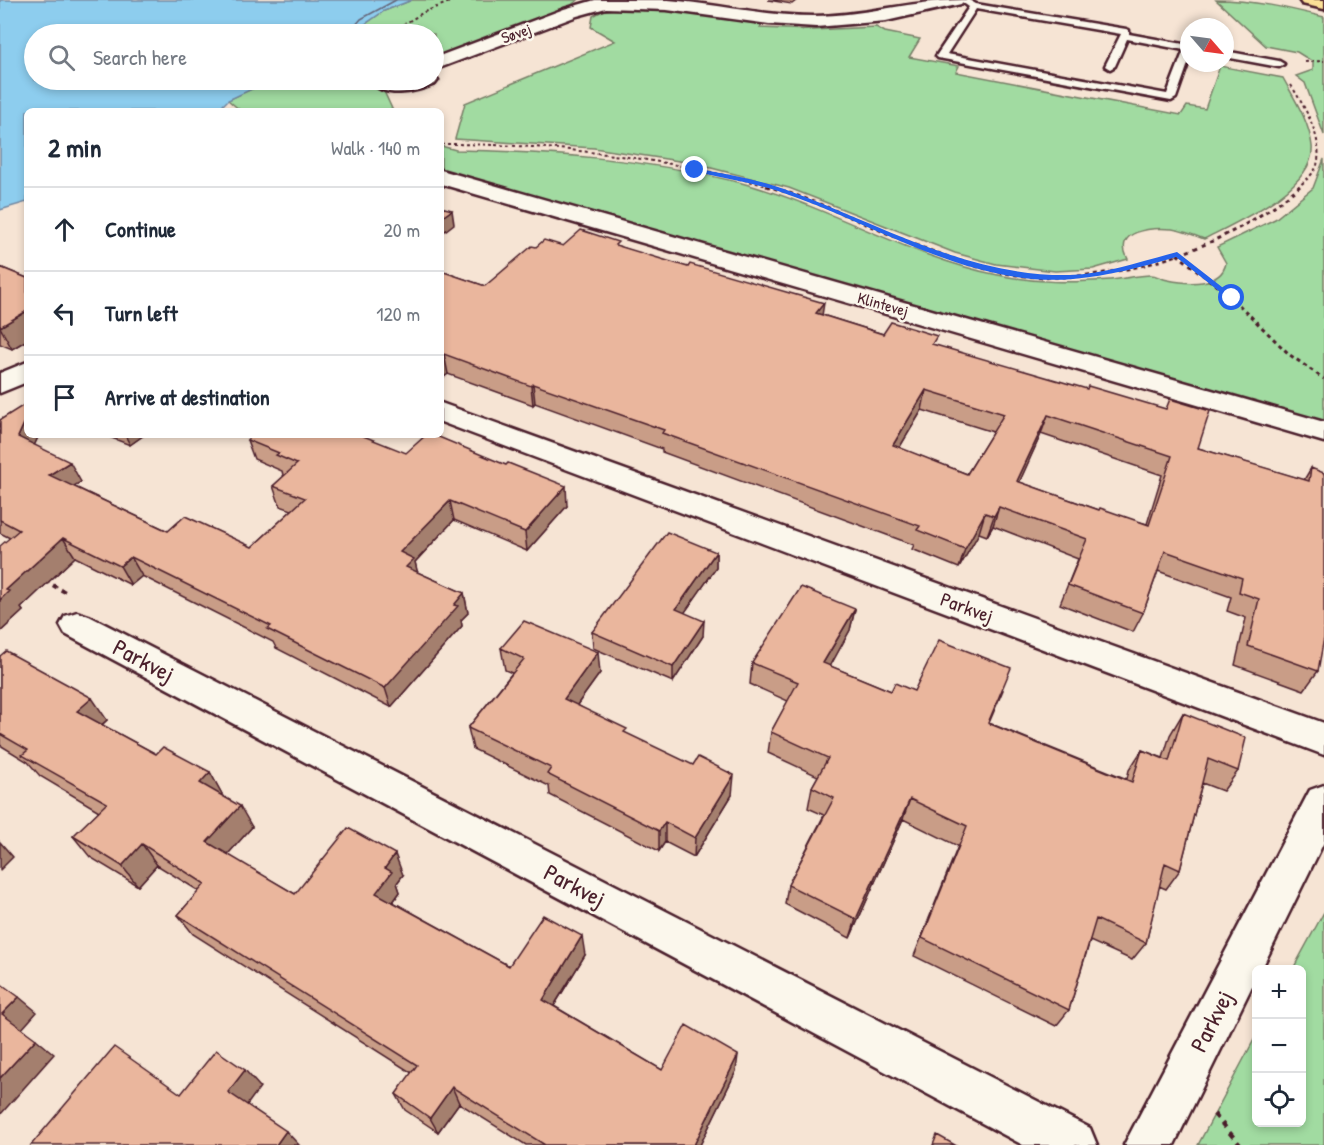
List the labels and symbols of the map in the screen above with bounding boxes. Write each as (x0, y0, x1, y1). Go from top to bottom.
street label: Søvej (498, 17, 534, 49)
north arrow (1180, 18, 1234, 72)
route end (681, 156, 707, 182)
route start (1218, 284, 1244, 310)
street label: Klintevej (855, 286, 911, 322)
street label: Parkvej (937, 585, 997, 629)
street label: Parkvej (108, 631, 180, 689)
street label: Parkvej (539, 856, 611, 914)
street label: Parkvej (1182, 985, 1240, 1057)

